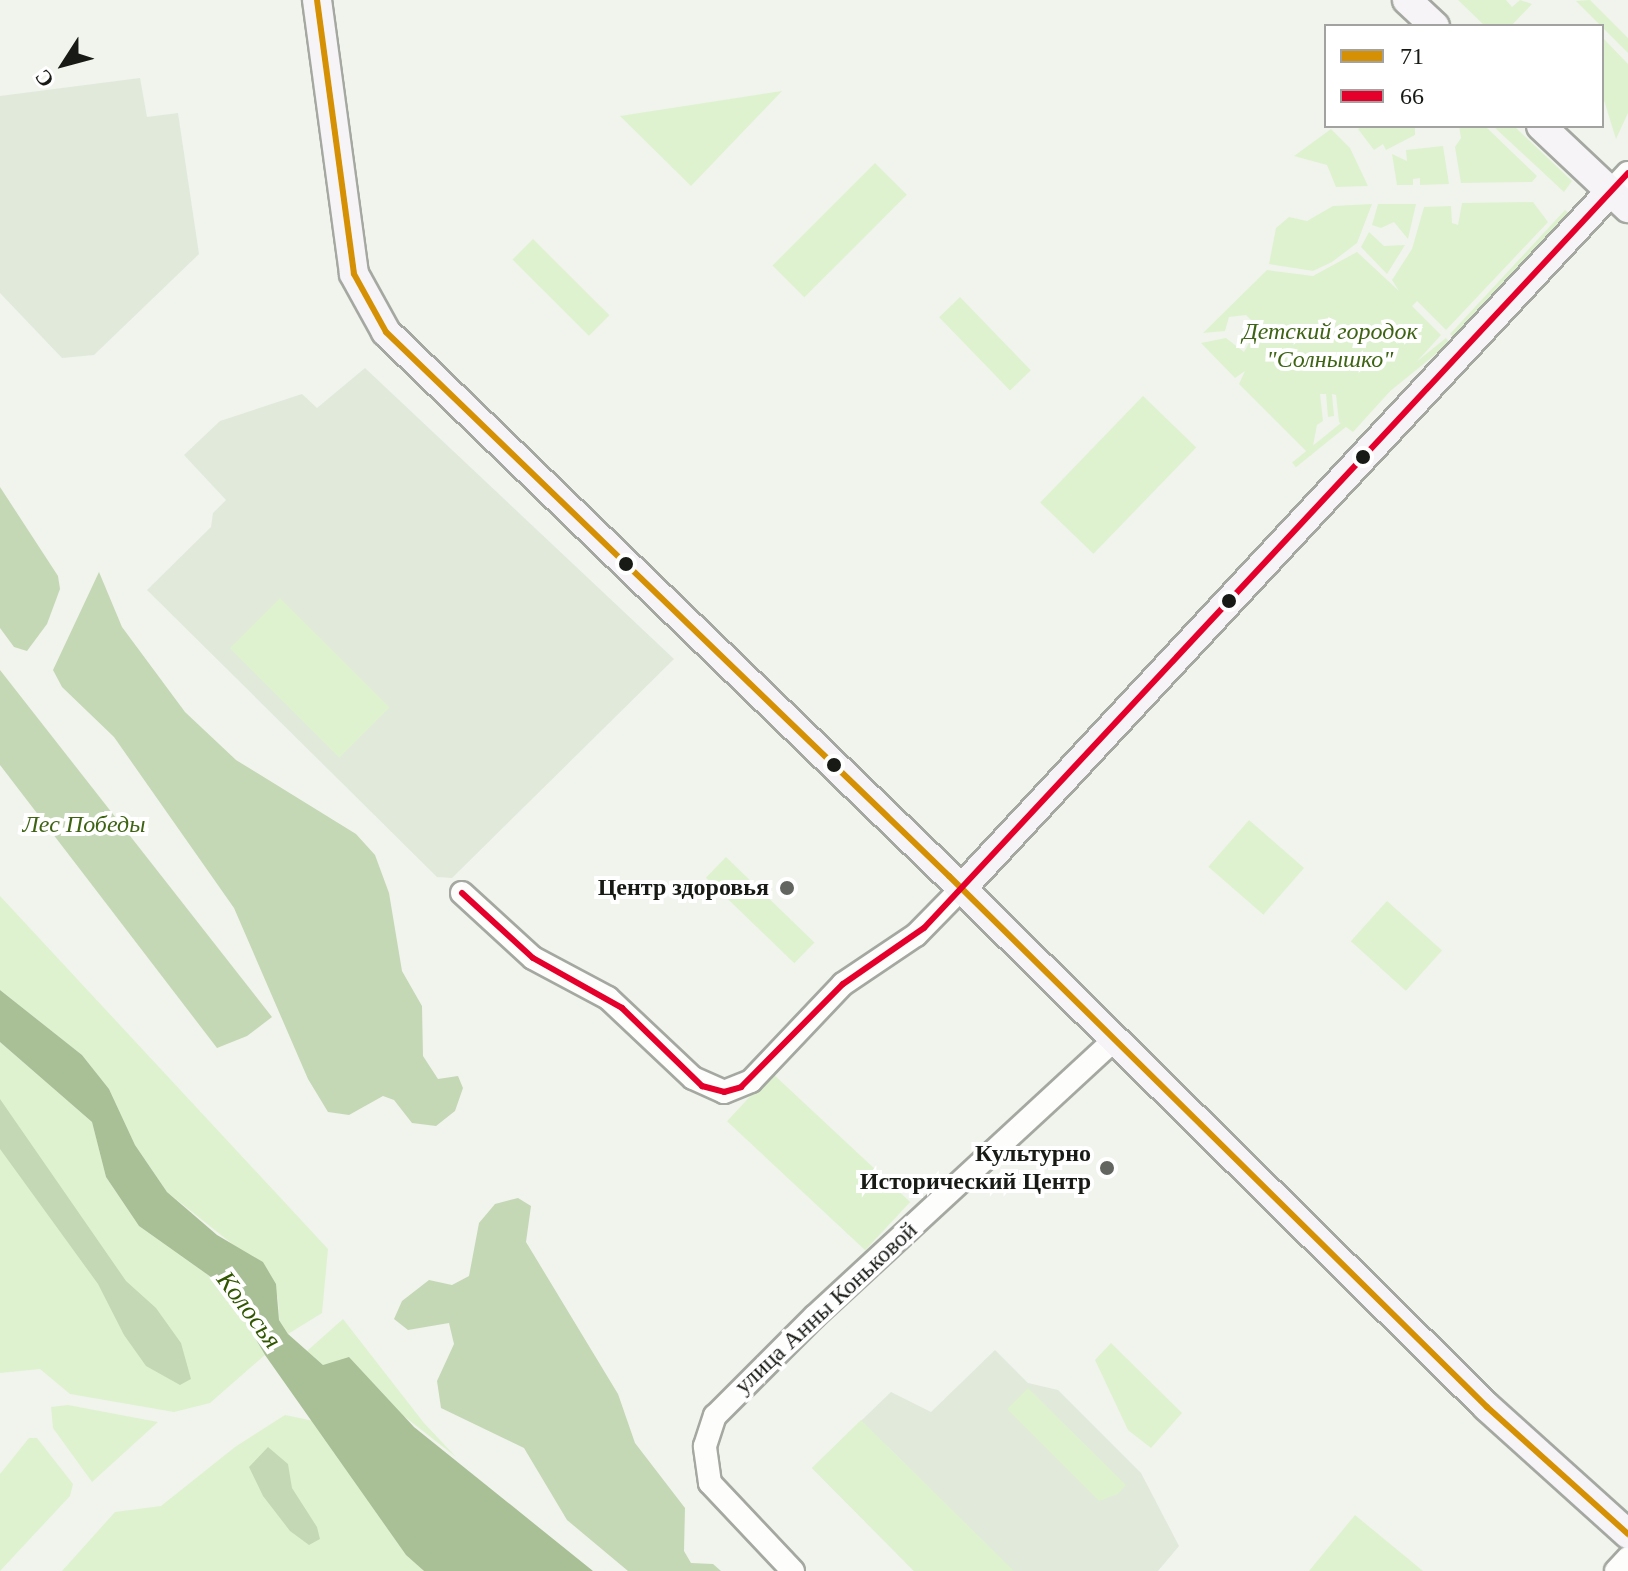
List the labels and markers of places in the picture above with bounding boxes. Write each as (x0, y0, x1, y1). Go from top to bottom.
unlabelled marker (1355, 449, 1371, 465)
unlabelled marker (618, 556, 634, 572)
unlabelled marker (1221, 593, 1237, 609)
unlabelled marker (826, 757, 842, 773)
place label: Центр здоровья (598, 874, 769, 902)
marker: Центр здоровья (776, 877, 798, 899)
place label: Культурно Исторический Центр (860, 1140, 1091, 1196)
marker: Культурно Исторический Центр (1098, 1159, 1116, 1177)

